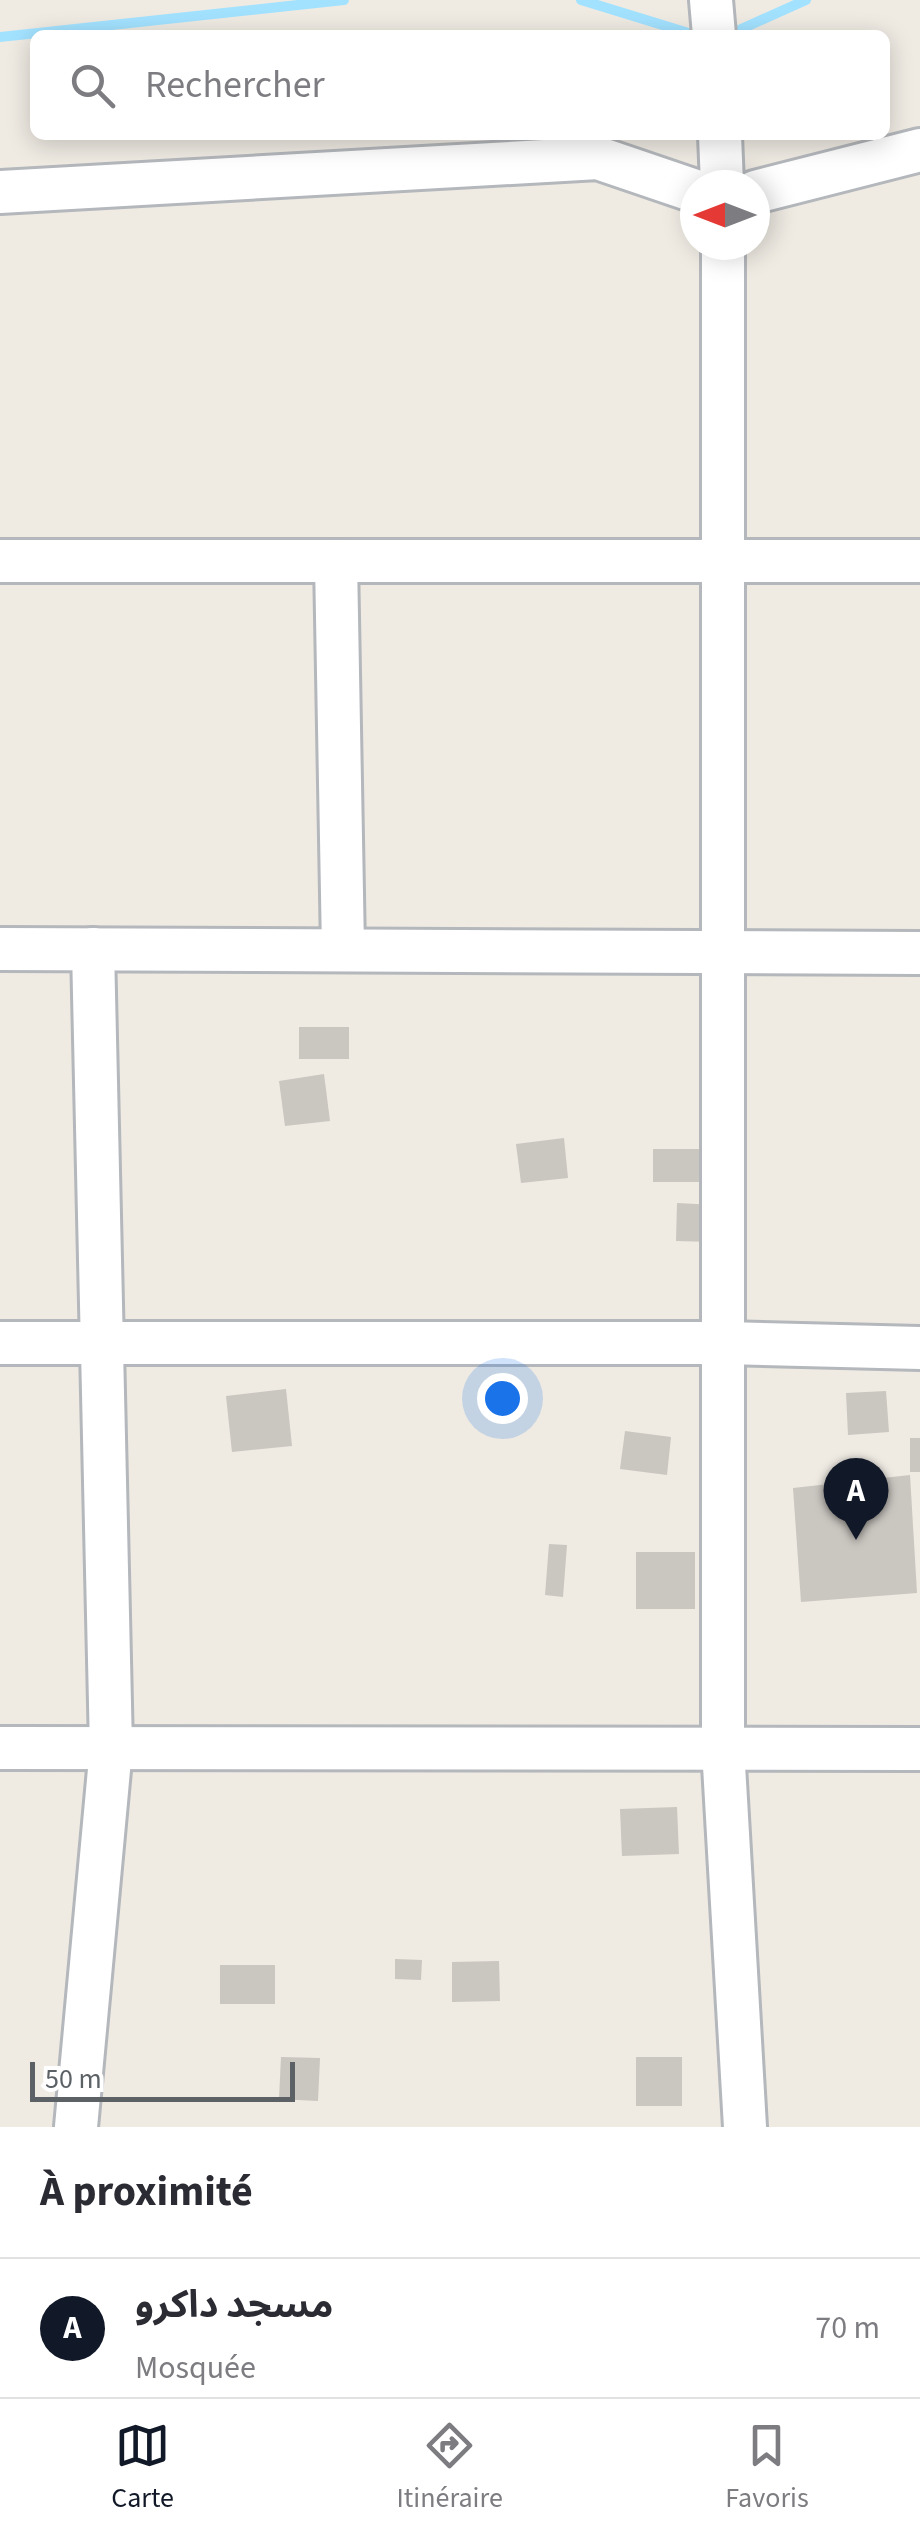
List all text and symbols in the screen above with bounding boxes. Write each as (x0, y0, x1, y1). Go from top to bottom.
search box (30, 30, 890, 140)
icon: search (65, 58, 120, 113)
text: Rechercher (145, 58, 325, 112)
north arrow (680, 170, 770, 260)
your location (477, 1373, 528, 1424)
pin: A (824, 1458, 888, 1540)
scale bar (30, 2057, 295, 2102)
text: 50 m (45, 2059, 102, 2099)
text: À proximité (40, 2162, 253, 2222)
text: مسجد داكرو (135, 2278, 333, 2332)
text: A (63, 2305, 82, 2351)
text: 70 m (815, 2305, 880, 2351)
text: Mosquée (135, 2345, 256, 2391)
tab: Carte (111, 2418, 174, 2518)
tab: Itinéraire (396, 2418, 503, 2518)
tab: Favoris (725, 2418, 809, 2518)

